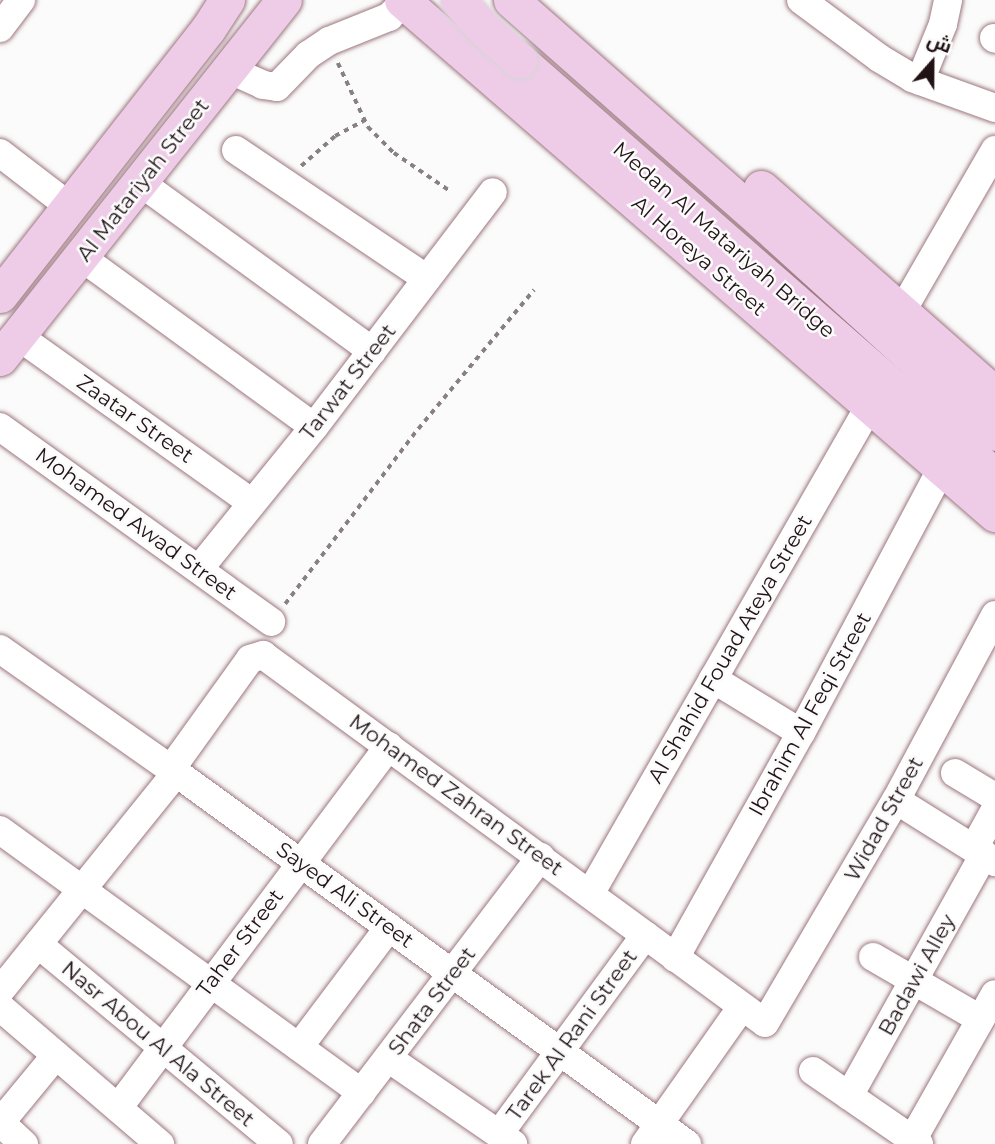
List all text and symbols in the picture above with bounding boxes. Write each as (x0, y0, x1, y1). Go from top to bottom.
north arrow (897, 28, 967, 98)
text: ش (924, 28, 955, 58)
street label: Al Matariyah Street (72, 94, 214, 266)
street label: Medan Al Matariyah Bridge (608, 137, 840, 343)
street label: Al Horeya Street (627, 191, 771, 321)
street label: Tarwat Street (295, 319, 401, 445)
street label: Zaatar Street (72, 370, 198, 468)
street label: Mohamed Awad Street (30, 442, 242, 606)
street label: Al Shahid Fouad Ateya Street (643, 510, 817, 788)
street label: Ibrahim Al Feqi Street (744, 608, 876, 820)
street label: Mohamed Zahran Street (344, 709, 568, 881)
street label: Widad Street (839, 752, 929, 886)
street label: Sayed Ali Street (271, 837, 419, 953)
street label: Taher Street (191, 884, 289, 1002)
street label: Badawi Alley (873, 910, 961, 1040)
street label: Shata Street (383, 942, 481, 1060)
street label: Tarek Al Rani Street (501, 945, 643, 1125)
street label: Nasr Abou Al Ala Street (56, 956, 260, 1132)

